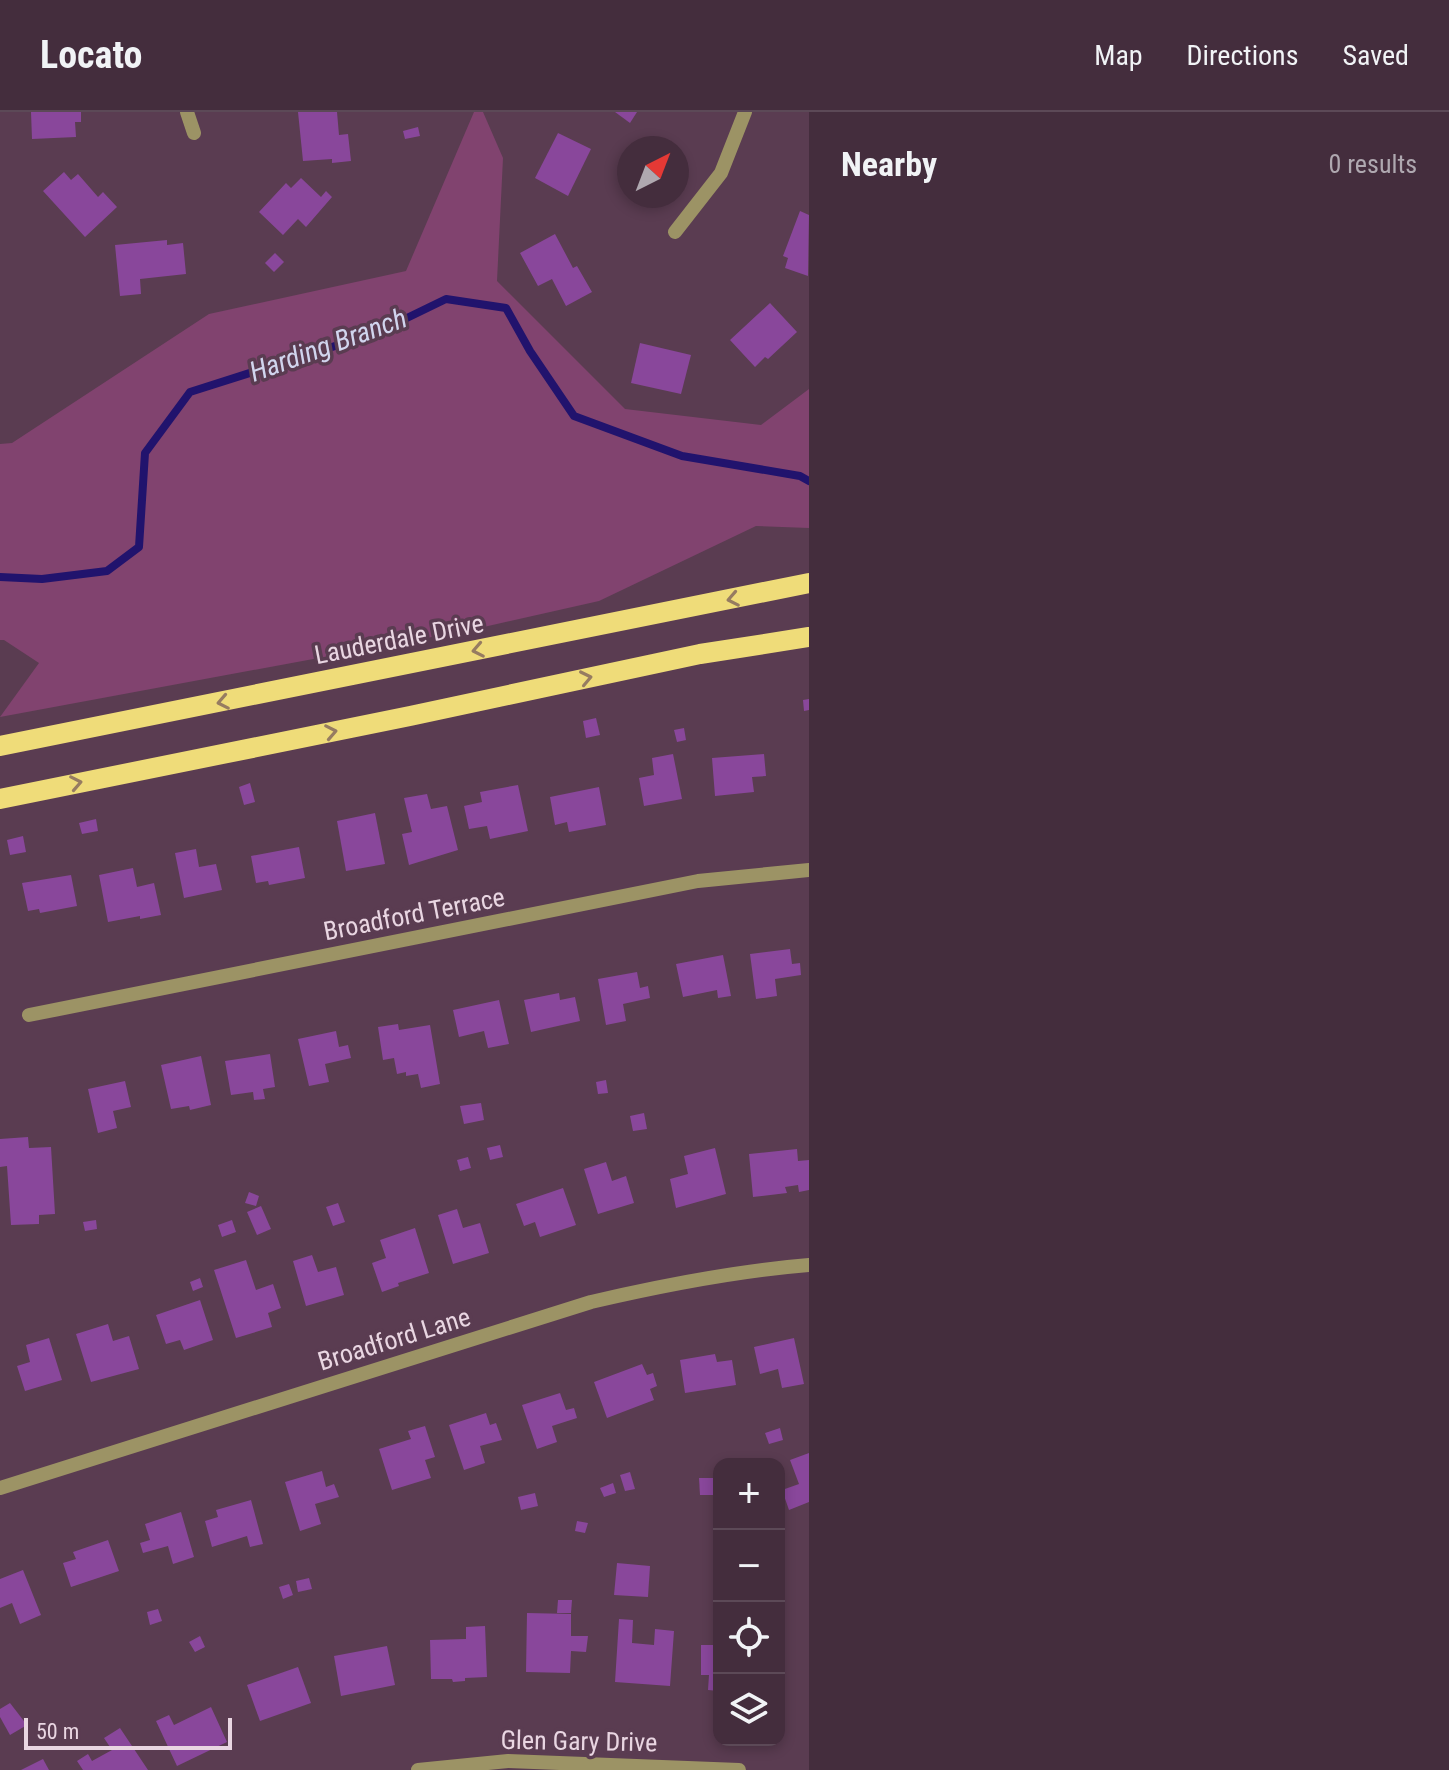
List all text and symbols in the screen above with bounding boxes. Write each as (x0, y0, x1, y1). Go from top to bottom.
text: Locato (40, 33, 142, 77)
text: Map (1094, 39, 1143, 72)
text: Directions (1187, 39, 1298, 72)
text: Saved (1342, 39, 1409, 72)
north arrow (617, 136, 689, 208)
text: Nearby (841, 144, 937, 184)
text: 0 results (1328, 149, 1417, 179)
water label: Harding Branch (245, 301, 411, 389)
one-way arrow (726, 589, 739, 606)
street label: Lauderdale Drive (312, 608, 486, 670)
one-way arrow (471, 641, 485, 658)
one-way arrow (578, 670, 592, 687)
one-way arrow (216, 692, 230, 709)
one-way arrow (324, 724, 338, 741)
one-way arrow (69, 775, 83, 792)
street label: Broadford Terrace (321, 882, 507, 946)
street label: Broadford Lane (314, 1302, 474, 1376)
map controls (713, 1458, 785, 1746)
button: + (713, 1458, 785, 1530)
button: − (713, 1530, 785, 1602)
button: locate (713, 1602, 785, 1674)
button: layers (713, 1674, 785, 1746)
scale bar (24, 1714, 232, 1750)
text: 50 m (36, 1719, 79, 1744)
street label: Glen Gary Drive (500, 1725, 658, 1757)

